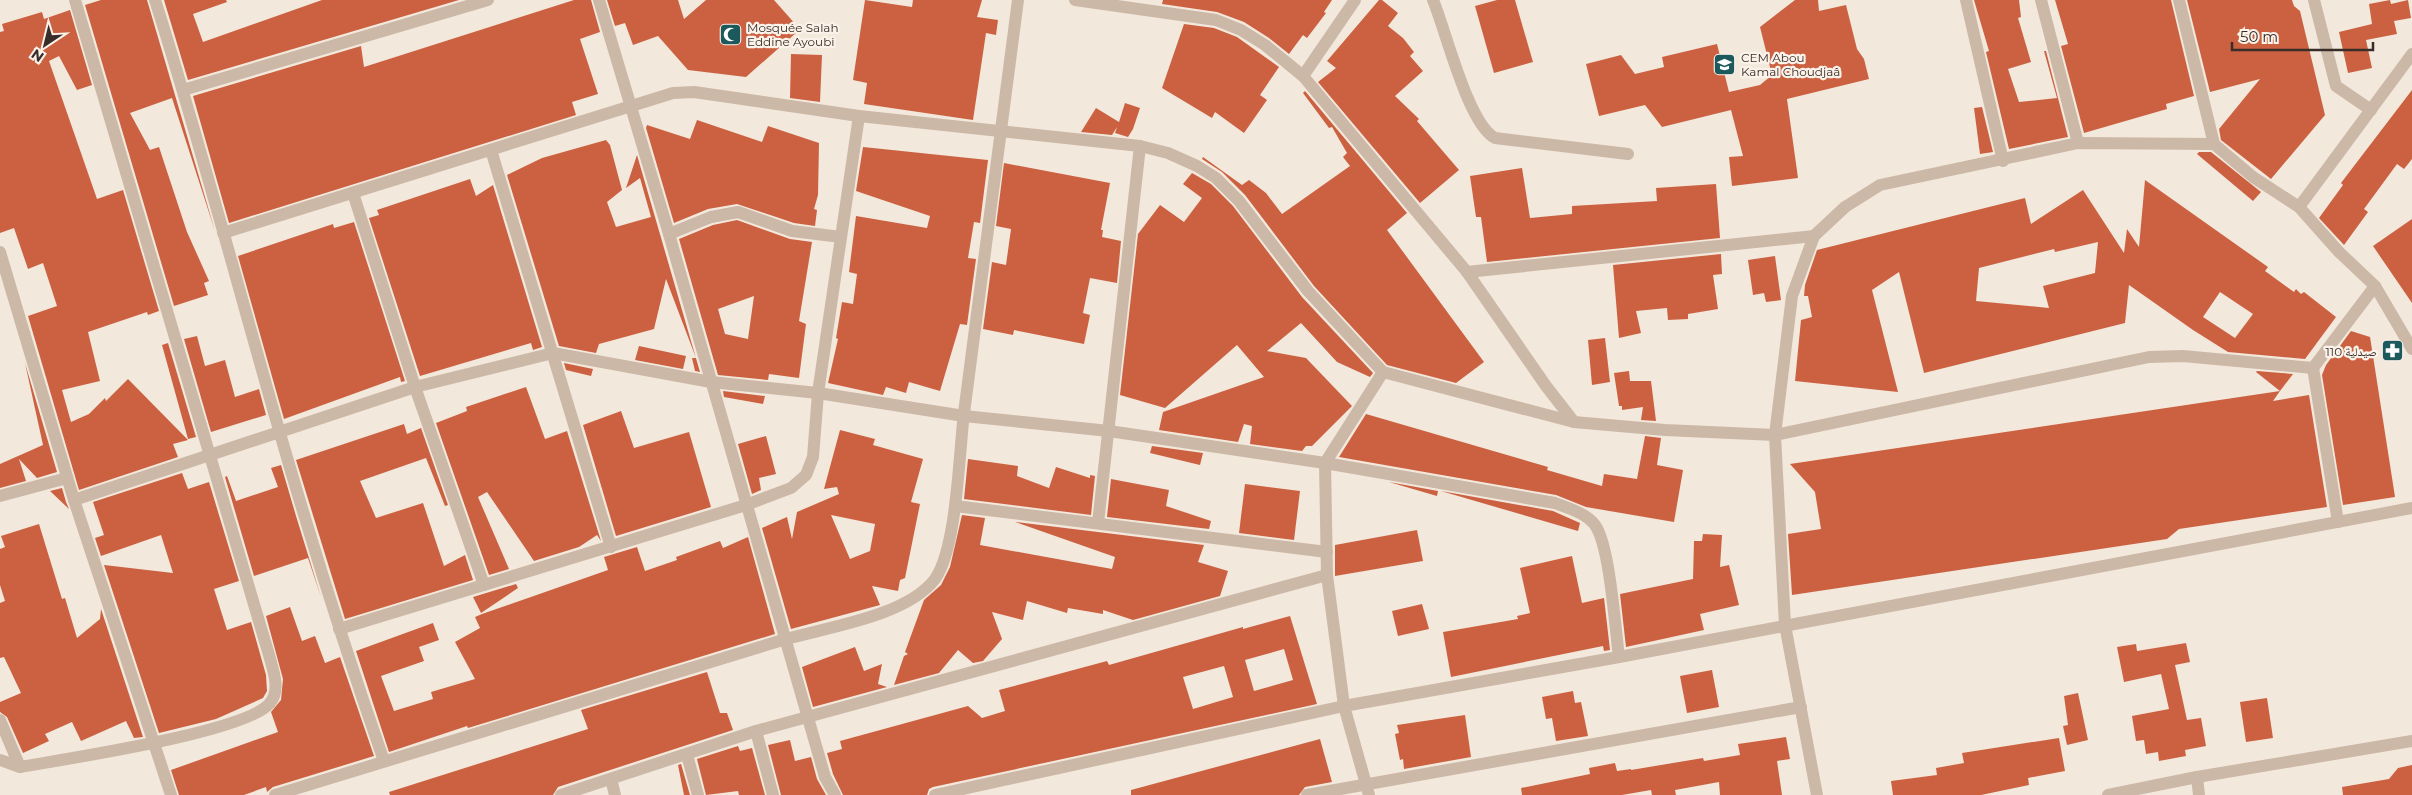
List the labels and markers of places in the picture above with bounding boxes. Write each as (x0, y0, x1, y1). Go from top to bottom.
place label: Mosquée Salah Eddine Ayoubi (747, 20, 839, 49)
mosque icon: Mosquée Salah Eddine Ayoubi (719, 22, 743, 46)
place label: CEM Abou Kamal Choudjaâ (1741, 50, 1840, 79)
school or university icon: CEM Abou Kamal Choudjaâ (1713, 52, 1737, 76)
pharmacy icon: صيدلية 110 (2381, 339, 2405, 363)
place label: صيدلية 110 (2326, 344, 2377, 359)

